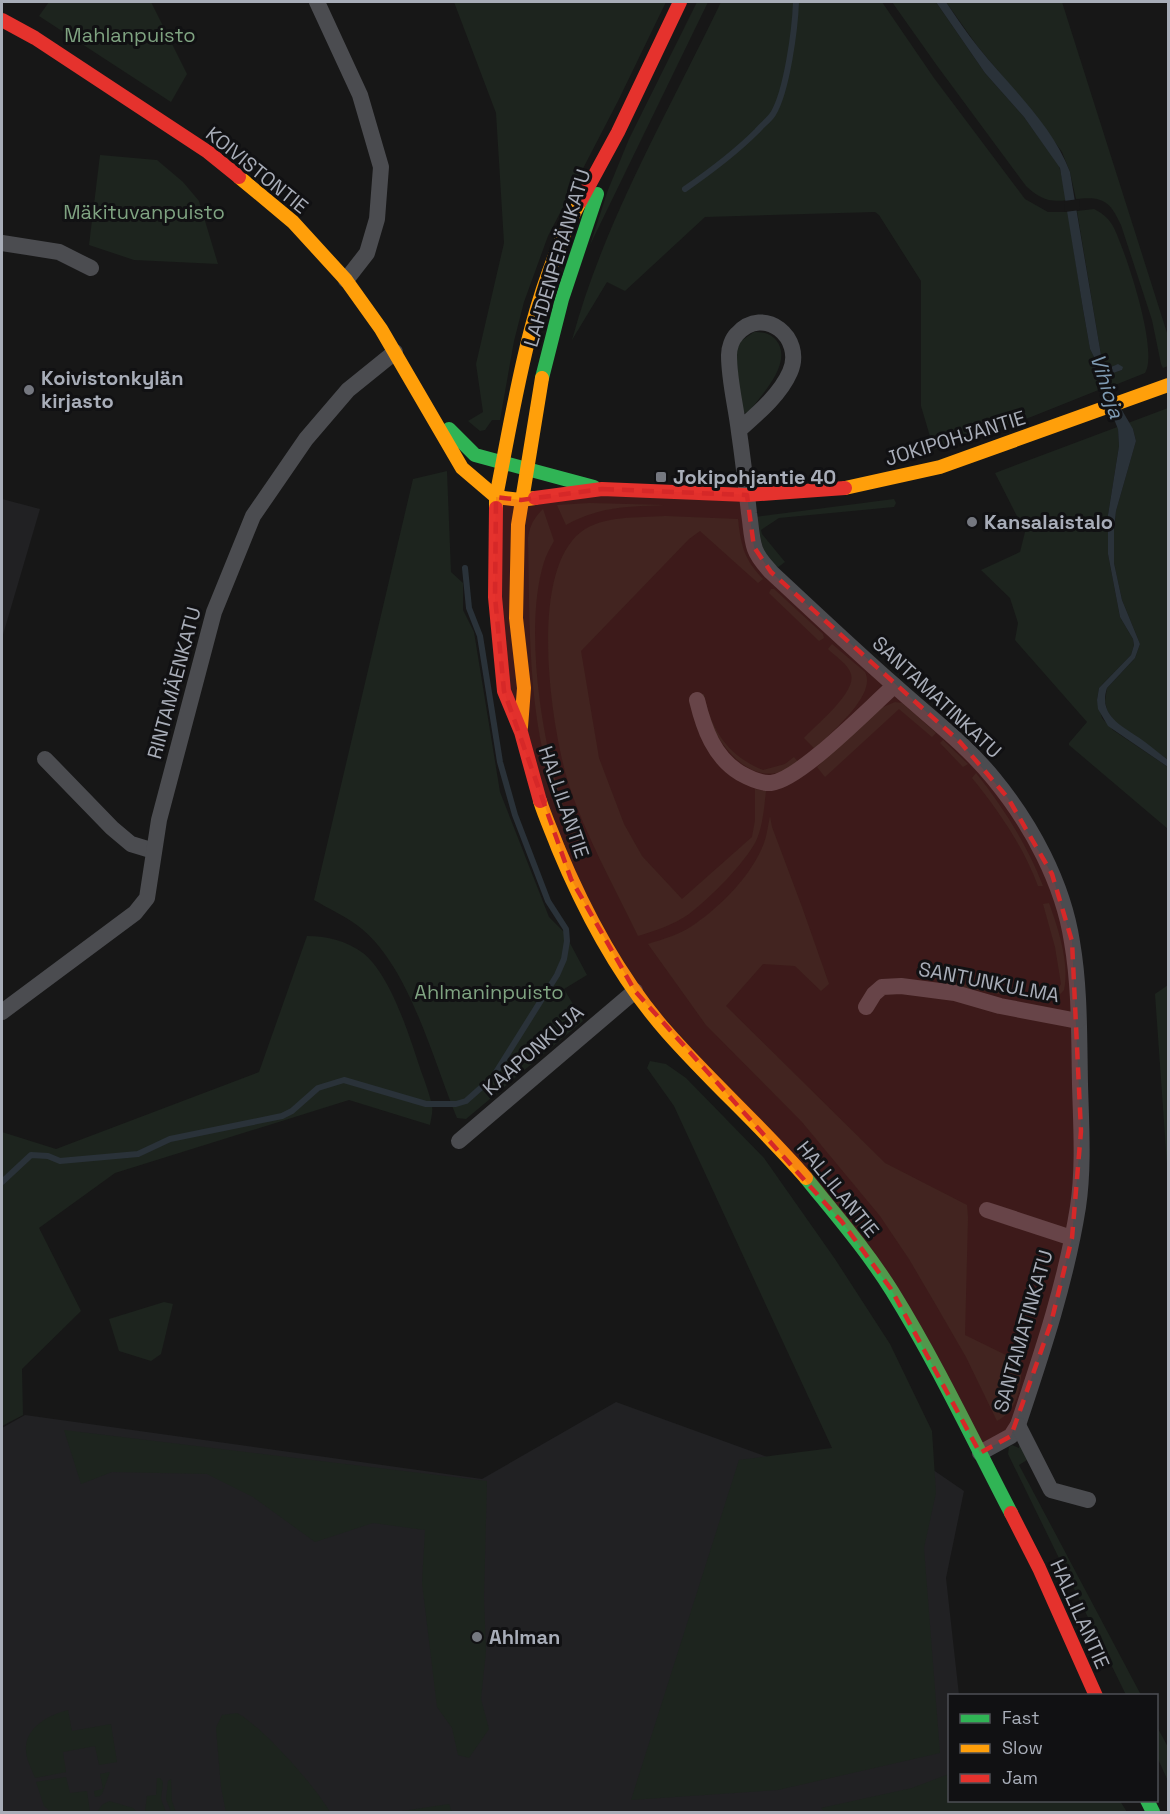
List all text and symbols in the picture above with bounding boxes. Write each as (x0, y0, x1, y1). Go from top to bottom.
park label: Mahlanpuisto (64, 22, 196, 48)
street label: KOIVISTONTIE (200, 121, 314, 219)
street label: LAHDENPERÄNKATU (518, 166, 596, 350)
park label: Mäkituvanpuisto (63, 199, 225, 225)
water label: Vihioja (1084, 350, 1131, 422)
place label: Koivistonkylän kirjasto (41, 365, 183, 414)
marker: Koivistonkylän kirjasto (22, 383, 36, 397)
street label: JOKIPOHJANTIE (882, 404, 1028, 472)
place label: Jokipohjantie 40 (673, 464, 836, 490)
marker: Jokipohjantie 40 (654, 470, 668, 484)
place label: Kansalaistalo (984, 509, 1113, 535)
marker: Kansalaistalo (965, 515, 979, 529)
street label: RINTAMÄENKATU (141, 604, 207, 762)
street label: SANTAMATINKATU (867, 630, 1007, 764)
street label: HALLILANTIE (533, 742, 595, 862)
street label: SANTUNKULMA (916, 956, 1062, 1008)
park label: Ahlmaninpuisto (414, 979, 564, 1005)
street label: KAAPONKUJA (477, 999, 589, 1101)
street label: HALLILANTIE (791, 1135, 885, 1243)
street label: SANTAMATINKATU (987, 1247, 1059, 1415)
street label: HALLILANTIE (1044, 1555, 1116, 1673)
place label: Ahlman (489, 1624, 560, 1650)
marker: Ahlman (470, 1630, 484, 1644)
legend (948, 1694, 1158, 1802)
text: Fast (1002, 1706, 1039, 1729)
text: Slow (1002, 1736, 1043, 1759)
text: Jam (1002, 1766, 1038, 1789)

